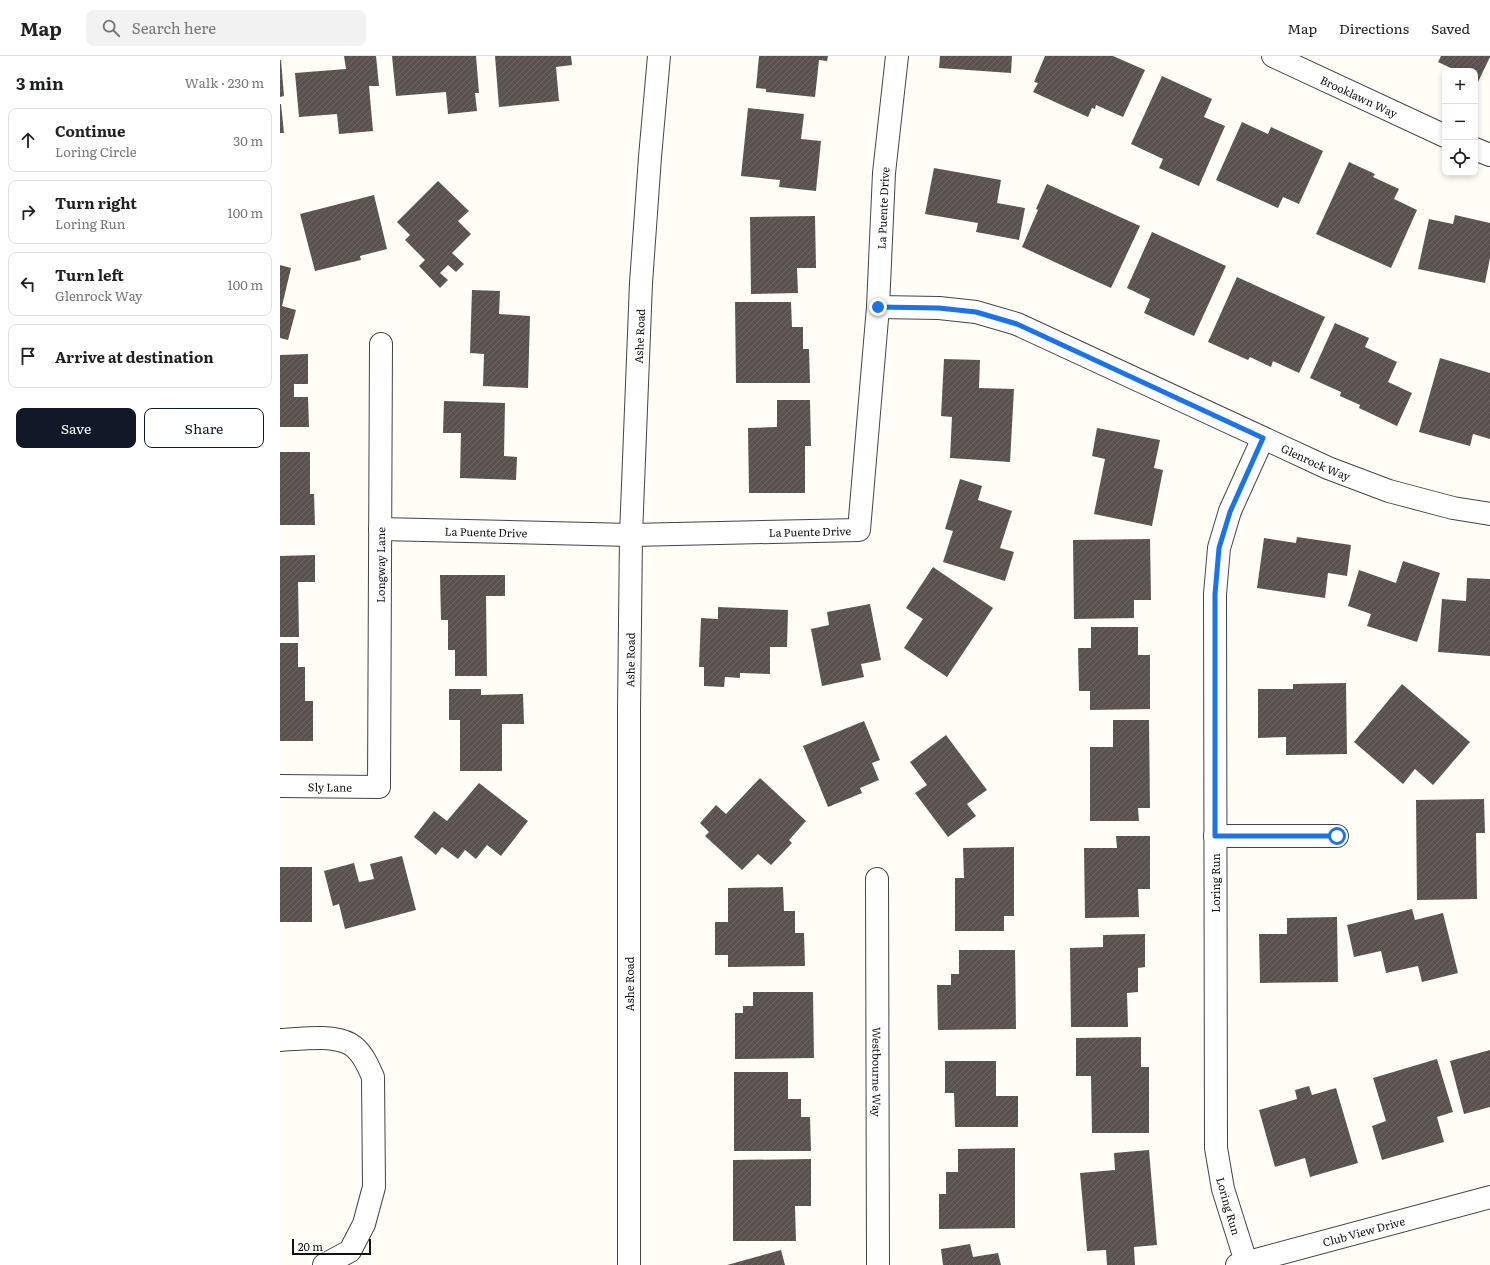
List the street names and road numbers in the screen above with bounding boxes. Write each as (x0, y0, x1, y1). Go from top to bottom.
street label: Brooklawn Way (1318, 71, 1401, 121)
street label: La Puente Drive (873, 166, 893, 250)
street label: Ashe Road (630, 308, 648, 364)
street label: Glenrock Way (1279, 439, 1353, 484)
street label: La Puente Drive (768, 522, 852, 540)
street label: La Puente Drive (445, 523, 528, 541)
street label: Longway Lane (372, 527, 388, 603)
street label: Ashe Road (621, 632, 638, 688)
street label: Sly Lane (308, 778, 352, 795)
street label: Loring Run (1207, 853, 1223, 913)
street label: Ashe Road (621, 956, 637, 1011)
street label: Westbourne Way (869, 1027, 886, 1118)
street label: Loring Run (1213, 1175, 1245, 1237)
street label: Club View Drive (1321, 1212, 1407, 1250)

